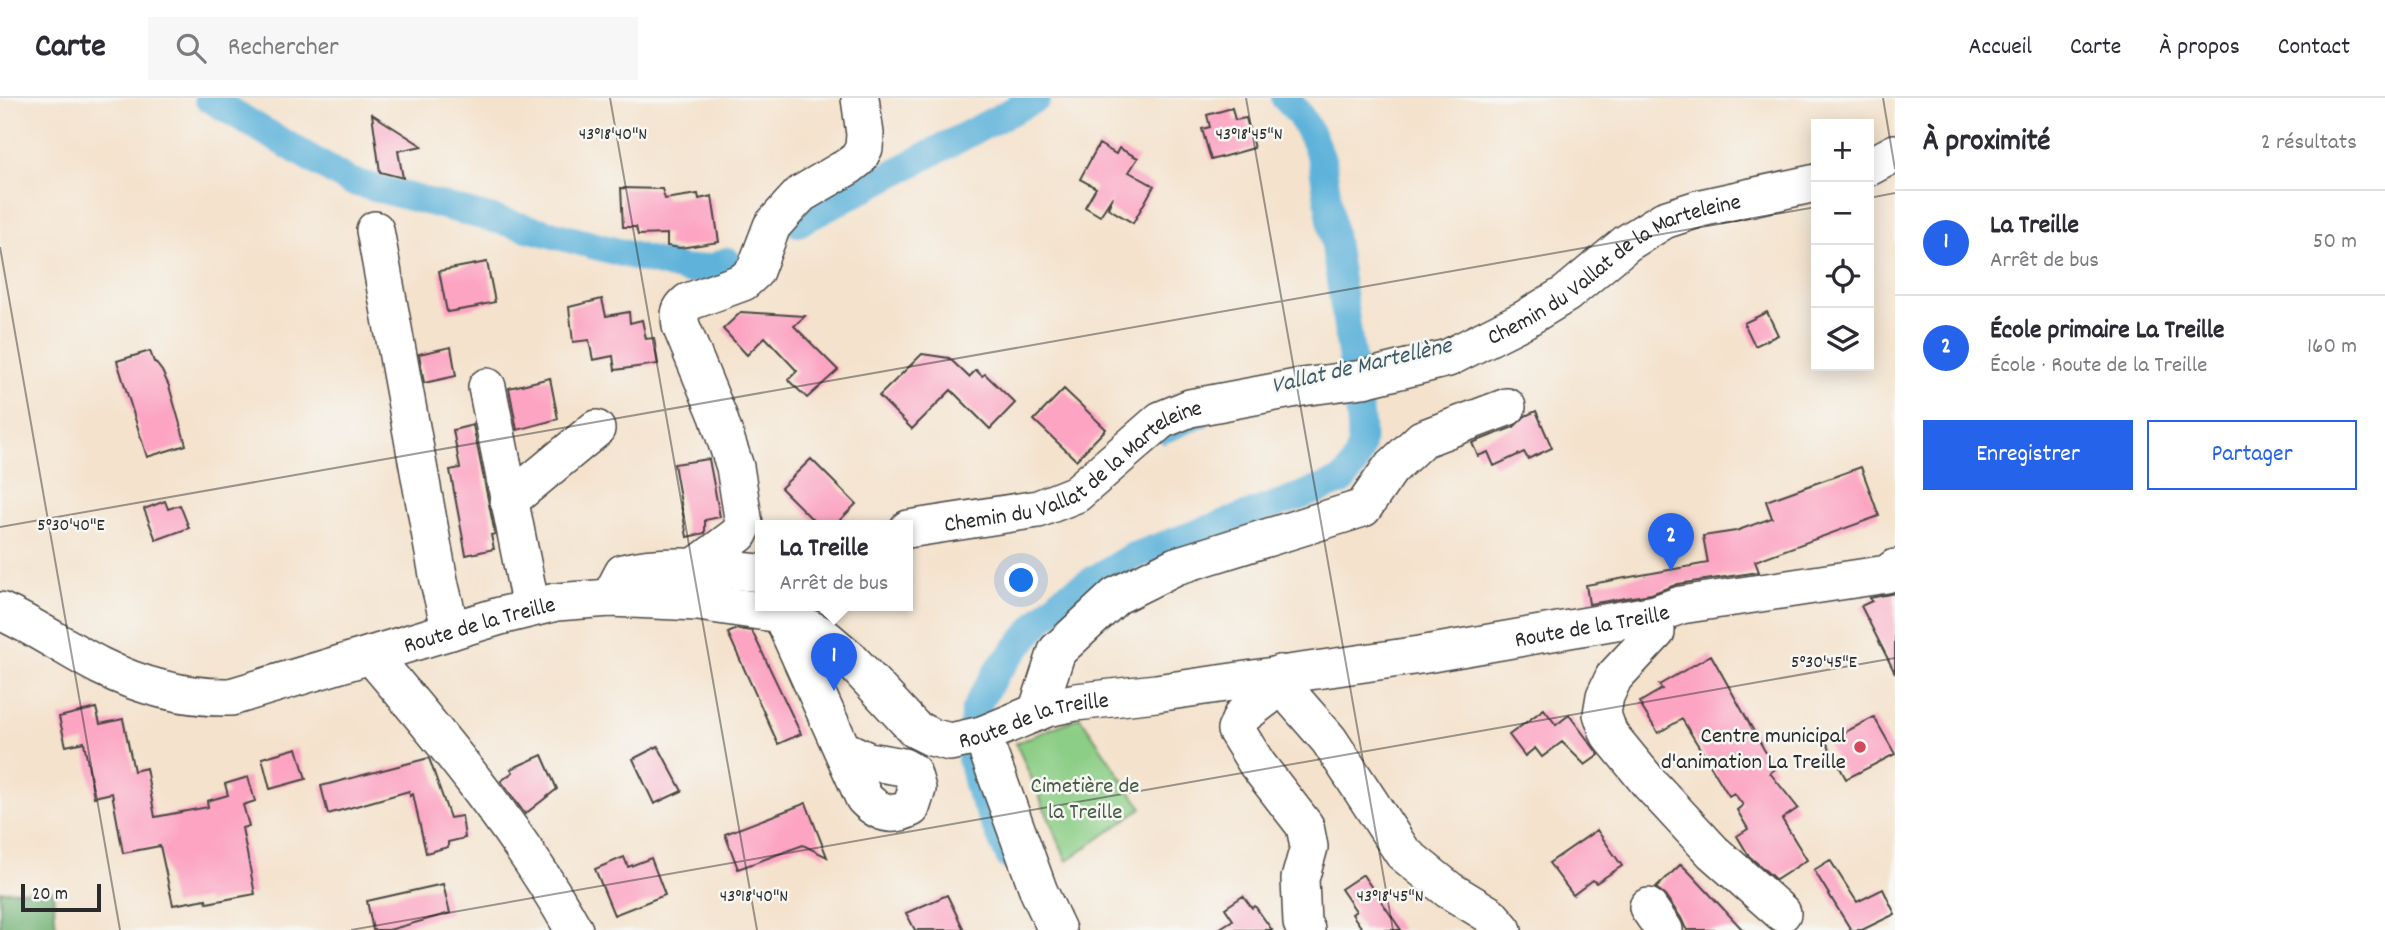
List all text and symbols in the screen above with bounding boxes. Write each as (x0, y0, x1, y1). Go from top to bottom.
search box (148, 17, 638, 80)
text: Carte (35, 25, 106, 72)
icon: search (172, 29, 210, 67)
text: Rechercher (228, 30, 339, 67)
text: Accueil (1968, 31, 2032, 65)
text: Carte (2070, 31, 2121, 65)
text: À propos (2159, 31, 2240, 65)
text: Contact (2278, 31, 2350, 65)
map controls (1811, 119, 1874, 371)
button: + (1811, 119, 1874, 182)
text: À proximité (1923, 122, 2050, 165)
text: 43°18'40"N (579, 123, 647, 148)
text: 43°18'45"N (1215, 123, 1283, 148)
text: 2 résultats (2261, 127, 2357, 160)
button: − (1811, 182, 1874, 245)
street label: Chemin du Vallat de la Marteleine (1482, 187, 1744, 356)
text: La Treille (1990, 208, 2079, 245)
text: 1 (1943, 226, 1949, 259)
text: 50 m (2313, 226, 2357, 259)
button: locate (1811, 245, 1874, 308)
text: Arrêt de bus (1990, 245, 2099, 278)
button: layers (1811, 308, 1874, 371)
text: École primaire La Treille (1990, 313, 2225, 350)
water label: Vallat de Martellène (1268, 329, 1457, 404)
text: 2 (1941, 331, 1951, 364)
text: 160 m (2307, 331, 2357, 364)
text: École · Route de la Treille (1990, 350, 2207, 383)
street label: Chemin du Vallat de la Marteleine (942, 393, 1205, 543)
button: Enregistrer (1923, 420, 2133, 490)
button: Partager (2147, 420, 2357, 490)
pin: 2 (1648, 513, 1694, 571)
text: 5°30'40"E (37, 514, 105, 539)
popup (755, 520, 913, 611)
text: La Treille (779, 531, 868, 568)
your location (1004, 563, 1038, 597)
text: Arrêt de bus (779, 568, 889, 601)
street label: Route de la Treille (400, 590, 559, 664)
street label: Route de la Treille (1512, 597, 1675, 658)
pin: 1 (811, 633, 857, 691)
text: 5°30'45"E (1791, 651, 1857, 676)
street label: Route de la Treille (956, 685, 1111, 760)
place label: Centre municipal d'animation La Treille (1661, 721, 1847, 780)
marker: Centre municipal d'animation La Treille (1852, 739, 1868, 755)
park label: Cimetière de la Treille (1031, 771, 1139, 830)
scale bar (21, 881, 102, 913)
text: 20 m (32, 882, 68, 909)
text: 43°18'40"N (720, 885, 788, 910)
text: 43°18'45"N (1356, 885, 1424, 910)

